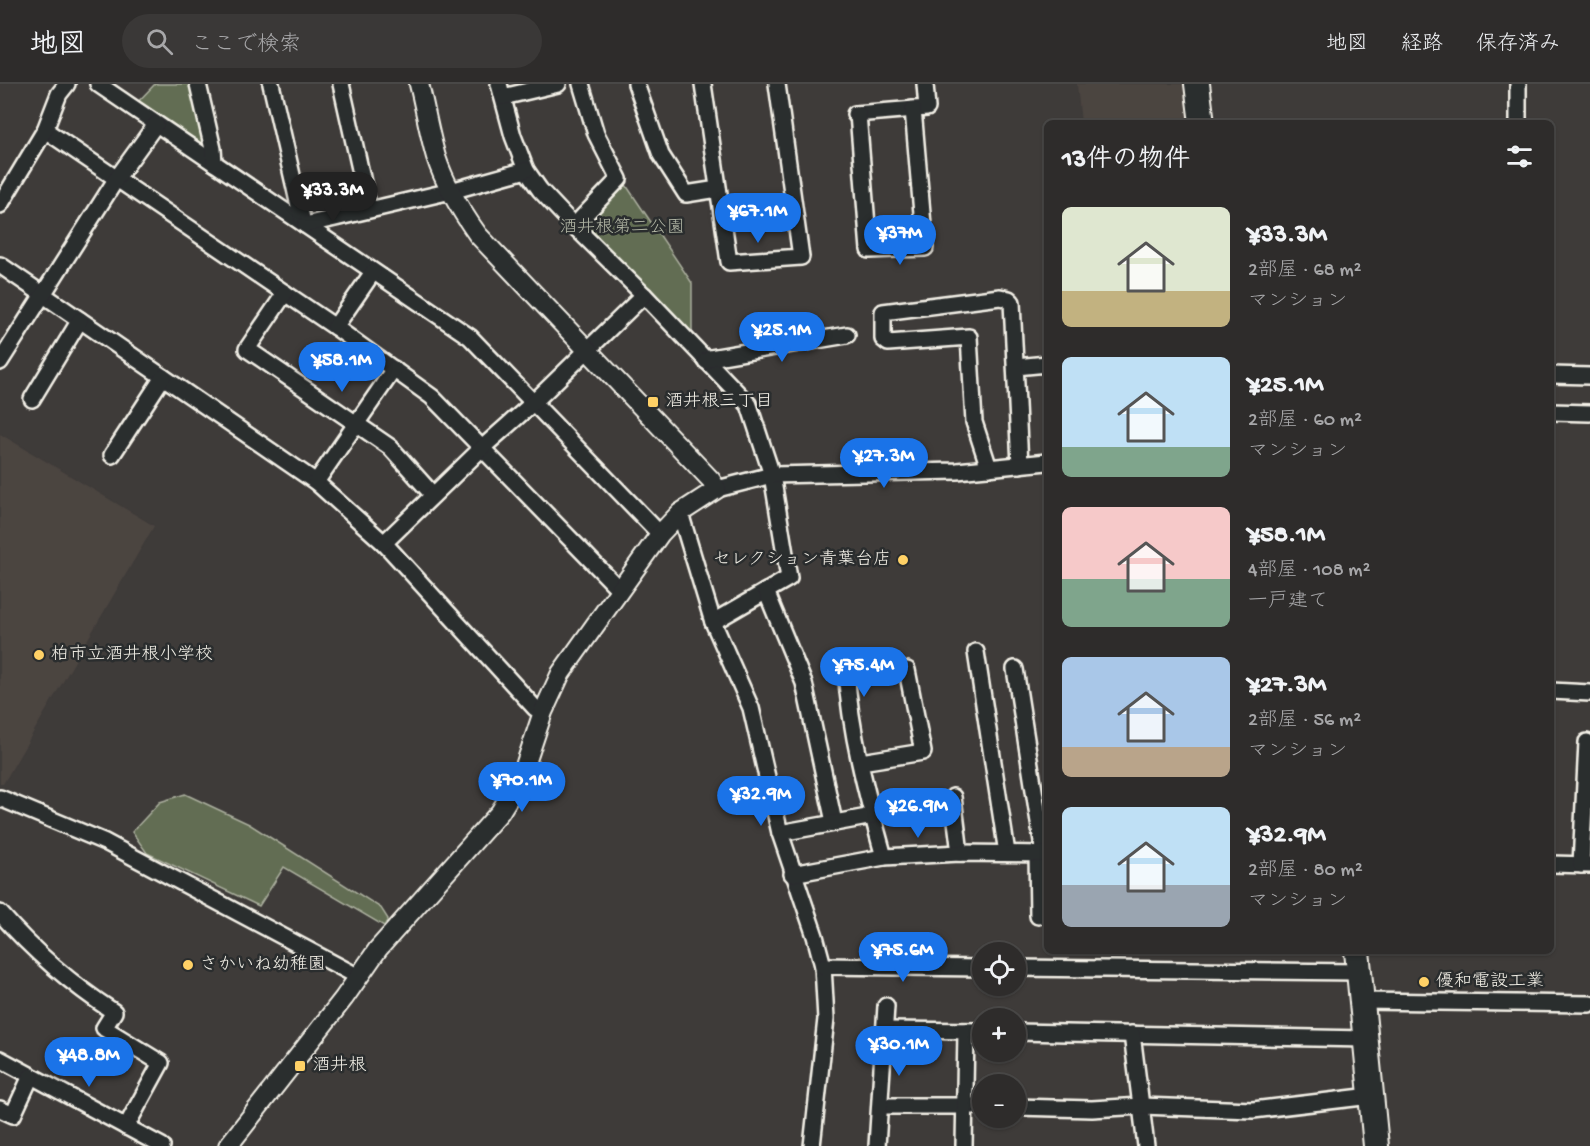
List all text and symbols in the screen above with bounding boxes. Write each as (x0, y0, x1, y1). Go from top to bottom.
search box (122, 14, 542, 68)
icon: search (143, 25, 176, 58)
text: 地図 (30, 30, 86, 63)
text: ここで検索 (191, 33, 301, 59)
text: 地図 (1326, 33, 1368, 58)
text: 経路 (1401, 33, 1443, 58)
text: 保存済み (1476, 33, 1560, 58)
icon: filters (1503, 140, 1536, 173)
text: 13件の物件 (1062, 146, 1190, 177)
pin: ¥33.3M (284, 172, 382, 223)
text: ¥33.3M (303, 180, 363, 203)
pin: ¥67.1M (709, 193, 807, 244)
text: ¥67.1M (729, 201, 787, 224)
pin: ¥37M (864, 215, 936, 266)
park label: 酒井根第二公園 (559, 217, 685, 239)
text: ¥33.3M (1248, 221, 1327, 252)
text: ¥37M (878, 223, 922, 246)
icon: home (1110, 231, 1182, 303)
text: 2部屋 · 68 m² (1248, 260, 1362, 283)
text: マンション (1248, 291, 1347, 314)
pin: ¥25.1M (733, 312, 831, 363)
text: ¥25.1M (753, 320, 811, 343)
pin: ¥58.1M (293, 342, 391, 393)
text: ¥58.1M (313, 350, 371, 373)
text: ¥25.1M (1248, 371, 1323, 402)
icon: home (1110, 381, 1182, 453)
place label: 酒井根三丁目 (665, 391, 773, 413)
marker: 酒井根三丁目 (646, 395, 660, 409)
text: 2部屋 · 60 m² (1248, 410, 1362, 433)
pin: ¥27.3M (835, 438, 933, 489)
text: マンション (1248, 441, 1347, 464)
text: ¥27.3M (854, 446, 914, 469)
text: ¥58.1M (1248, 521, 1325, 552)
icon: home (1110, 531, 1182, 603)
place label: セレクション青葉台店 (712, 549, 891, 571)
marker: セレクション青葉台店 (896, 553, 910, 567)
text: 4部屋 · 108 m² (1248, 560, 1370, 583)
text: 一戸建て (1248, 591, 1328, 614)
place label: 柏市立酒井根小学校 (51, 644, 213, 666)
pin: ¥75.4M (815, 647, 913, 698)
marker: 柏市立酒井根小学校 (32, 648, 46, 662)
text: ¥75.4M (834, 655, 894, 678)
text: ¥27.3M (1248, 671, 1326, 702)
icon: home (1110, 681, 1182, 753)
text: 2部屋 · 56 m² (1248, 710, 1361, 733)
text: マンション (1248, 741, 1347, 764)
pin: ¥70.1M (473, 762, 571, 813)
text: ¥70.1M (492, 770, 552, 793)
pin: ¥32.9M (712, 776, 810, 827)
text: ¥32.9M (731, 784, 791, 807)
pin: ¥26.9M (869, 788, 967, 839)
text: ¥26.9M (888, 796, 948, 819)
text: ¥32.9M (1248, 821, 1326, 852)
icon: home (1110, 831, 1182, 903)
text: 2部屋 · 80 m² (1248, 860, 1363, 883)
text: マンション (1248, 891, 1347, 914)
pin: ¥75.6M (854, 932, 952, 983)
text: ¥75.6M (873, 940, 933, 963)
map controls (972, 942, 1026, 1128)
button: locate (972, 942, 1026, 996)
place label: さかいね幼稚園 (200, 954, 326, 976)
marker: さかいね幼稚園 (181, 958, 195, 972)
place label: 優和電設工業 (1436, 971, 1544, 993)
marker: 優和電設工業 (1417, 975, 1431, 989)
button: + (972, 1008, 1026, 1062)
pin: ¥30.1M (850, 1026, 948, 1077)
text: ¥30.1M (869, 1034, 929, 1057)
pin: ¥48.8M (40, 1037, 138, 1088)
text: ¥48.8M (59, 1045, 119, 1068)
place label: 酒井根 (312, 1055, 367, 1077)
marker: 酒井根 (293, 1059, 307, 1073)
button: − (972, 1074, 1026, 1128)

